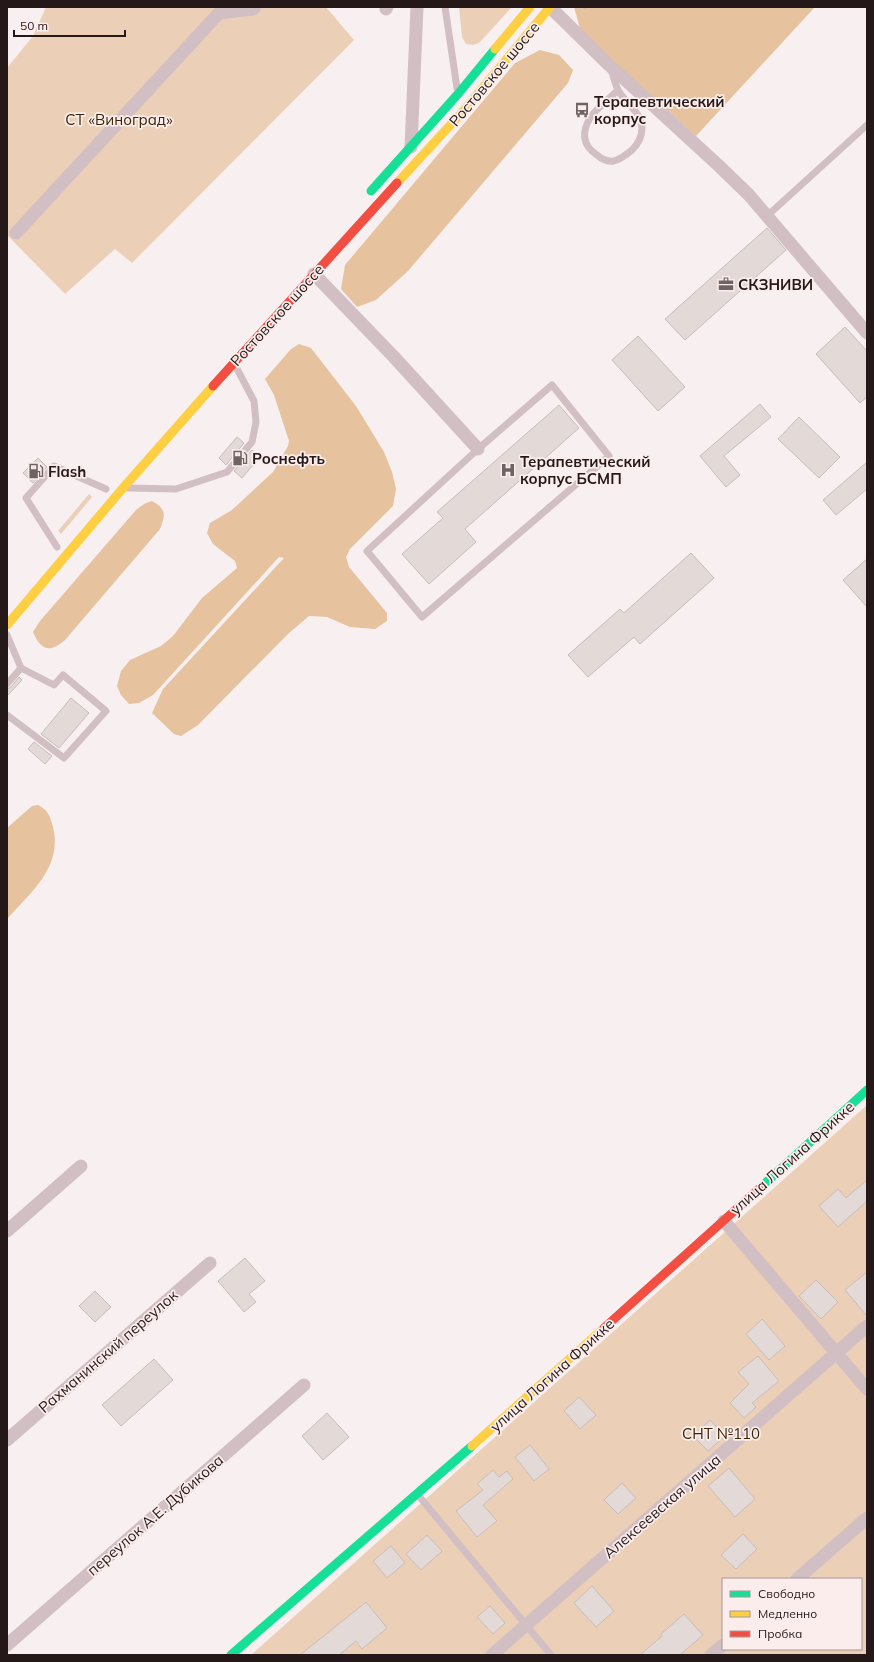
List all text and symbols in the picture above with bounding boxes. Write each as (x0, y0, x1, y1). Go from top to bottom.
scale bar (14, 12, 125, 38)
text: 50 m (20, 18, 48, 33)
street label: Ростовское шоссе (445, 18, 543, 130)
place label: Терапевтический корпус (594, 92, 725, 128)
bus stop icon: Терапевтический корпус (573, 101, 591, 119)
park label: СТ «Виноград» (65, 110, 173, 129)
street label: Ростовское шоссе (226, 260, 328, 370)
office icon: СКЗНИВИ (717, 275, 735, 293)
place label: СКЗНИВИ (738, 275, 813, 294)
fuel station icon: Роснефть (231, 449, 249, 467)
place label: Роснефть (252, 449, 325, 468)
place label: Терапевтический корпус БСМП (520, 452, 651, 488)
hospital icon: Терапевтический корпус БСМП (499, 461, 517, 479)
fuel station icon: Flash (27, 462, 45, 480)
place label: Flash (48, 462, 86, 481)
street label: улица Логина Фрикке (726, 1097, 858, 1219)
street label: Рахманинский переулок (34, 1285, 182, 1417)
street label: улица Логина Фрикке (486, 1314, 618, 1436)
park label: СНТ №110 (682, 1424, 760, 1443)
street label: Алексеевская улица (599, 1450, 725, 1562)
street label: переулок А.Е. Дубикова (83, 1451, 227, 1579)
legend (722, 1578, 862, 1650)
text: Свободно (758, 1586, 815, 1601)
text: Медленно (758, 1606, 817, 1621)
text: Пробка (758, 1626, 802, 1641)

